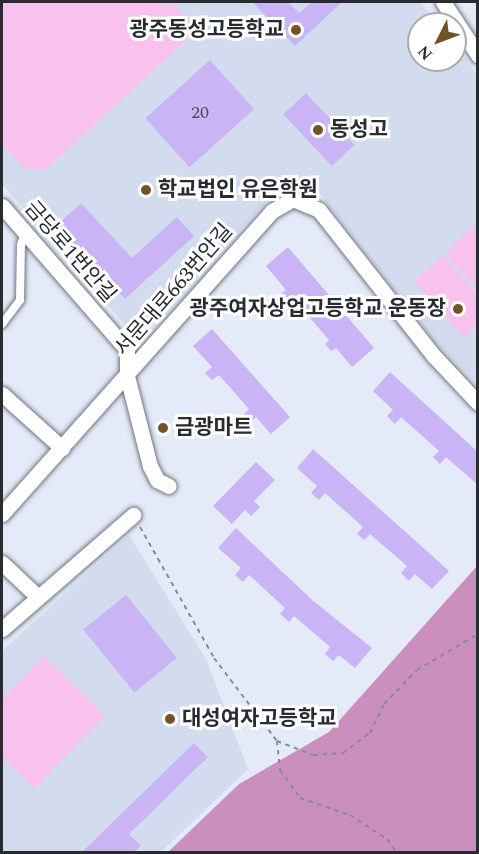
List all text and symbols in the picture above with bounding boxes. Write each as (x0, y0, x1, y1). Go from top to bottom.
north arrow (407, 12, 467, 72)
place label: 광주동성고등학교 (129, 17, 284, 43)
marker: 광주동성고등학교 (289, 23, 303, 37)
text: N (412, 40, 438, 66)
house number: 20 (191, 102, 209, 124)
place label: 동성고 (330, 117, 388, 143)
marker: 동성고 (311, 123, 325, 137)
place label: 학교법인 유은학원 (158, 177, 318, 203)
marker: 학교법인 유은학원 (139, 183, 153, 197)
street label: 금당로1번안길 (19, 196, 121, 308)
street label: 서문대로663번안길 (110, 219, 238, 361)
place label: 광주여자상업고등학교 운동장 (190, 296, 446, 322)
marker: 광주여자상업고등학교 운동장 (451, 302, 465, 316)
place label: 금광마트 (175, 415, 252, 441)
marker: 금광마트 (156, 421, 170, 435)
place label: 대성여자고등학교 (182, 706, 337, 732)
marker: 대성여자고등학교 (163, 712, 177, 726)

